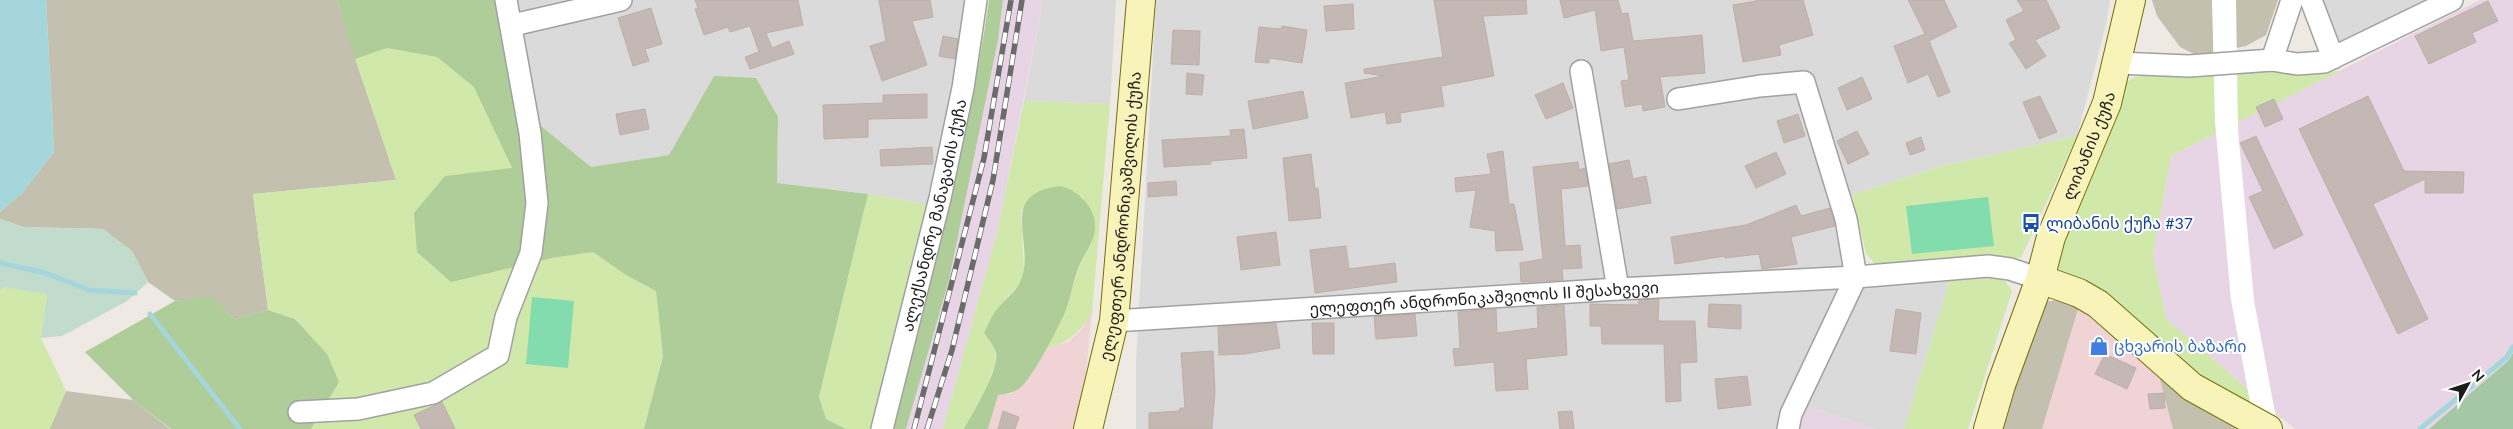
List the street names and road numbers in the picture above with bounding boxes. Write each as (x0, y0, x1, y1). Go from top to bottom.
street label: ელეფთერ ანდრონიკაშვილის ქუჩა (1095, 71, 1144, 363)
street label: ლიბანის ქუჩა (2058, 90, 2118, 203)
street label: ალექსანდრე მანაგაძის ქუჩა (897, 97, 969, 333)
street label: ელეფთერ ანდრონიკაშვილის II შესახვევი (1309, 277, 1659, 319)

